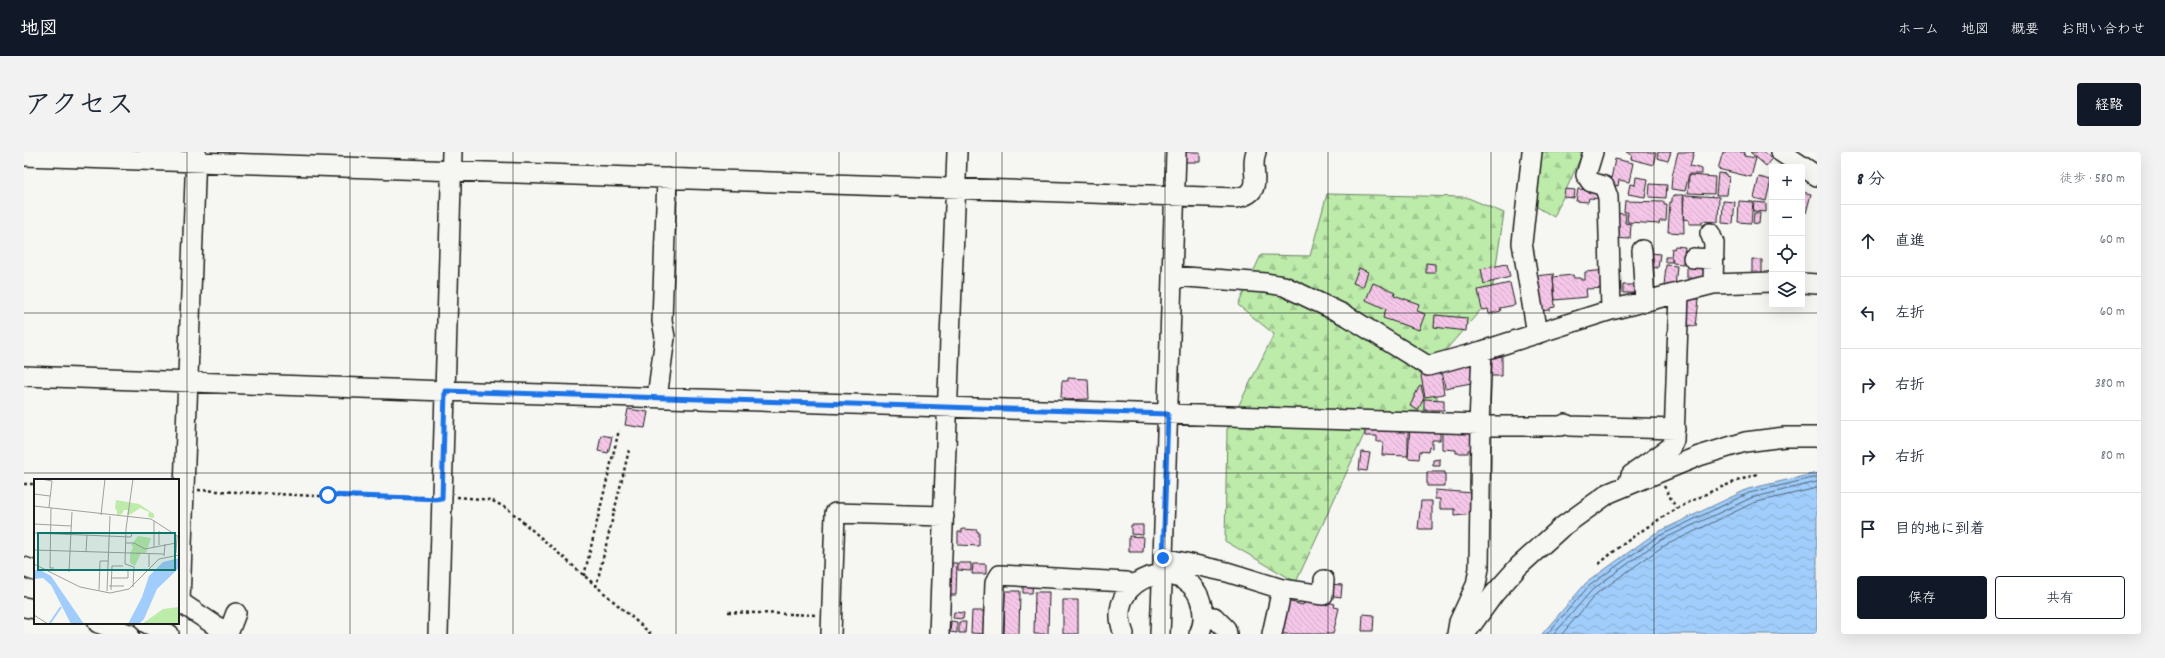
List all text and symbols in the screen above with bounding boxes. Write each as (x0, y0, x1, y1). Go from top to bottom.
text: 地図 (20, 17, 58, 44)
text: ホーム (1898, 20, 1939, 40)
text: 地図 (1961, 20, 1989, 40)
text: 概要 (2011, 20, 2039, 40)
text: お問い合わせ (2061, 20, 2145, 40)
button: 経路 (2077, 83, 2141, 126)
text: アクセス (24, 88, 134, 128)
map controls (1769, 164, 1805, 308)
button: + (1769, 164, 1805, 200)
text: 8 分 (1857, 169, 1885, 193)
text: 徒歩 · 580 m (2060, 170, 2125, 189)
button: − (1769, 200, 1805, 236)
icon: ahead (1857, 230, 1879, 252)
text: 直進 (1895, 231, 1925, 253)
text: 60 m (2100, 231, 2125, 250)
button: locate (1769, 236, 1805, 272)
button: layers (1769, 272, 1805, 308)
icon: left (1857, 302, 1879, 324)
text: 左折 (1895, 303, 1925, 325)
text: 60 m (2100, 303, 2125, 322)
icon: right (1857, 374, 1879, 396)
text: 右折 (1895, 375, 1925, 397)
text: 380 m (2095, 375, 2125, 394)
icon: right (1857, 446, 1879, 468)
text: 右折 (1895, 447, 1925, 469)
text: 80 m (2101, 447, 2125, 466)
inset map (34, 479, 179, 624)
route start (319, 486, 337, 504)
icon: arrive (1857, 518, 1879, 540)
text: 目的地に到着 (1895, 519, 1985, 541)
route end (1154, 549, 1172, 567)
button: 保存 (1857, 576, 1987, 619)
button: 共有 (1995, 576, 2125, 619)

